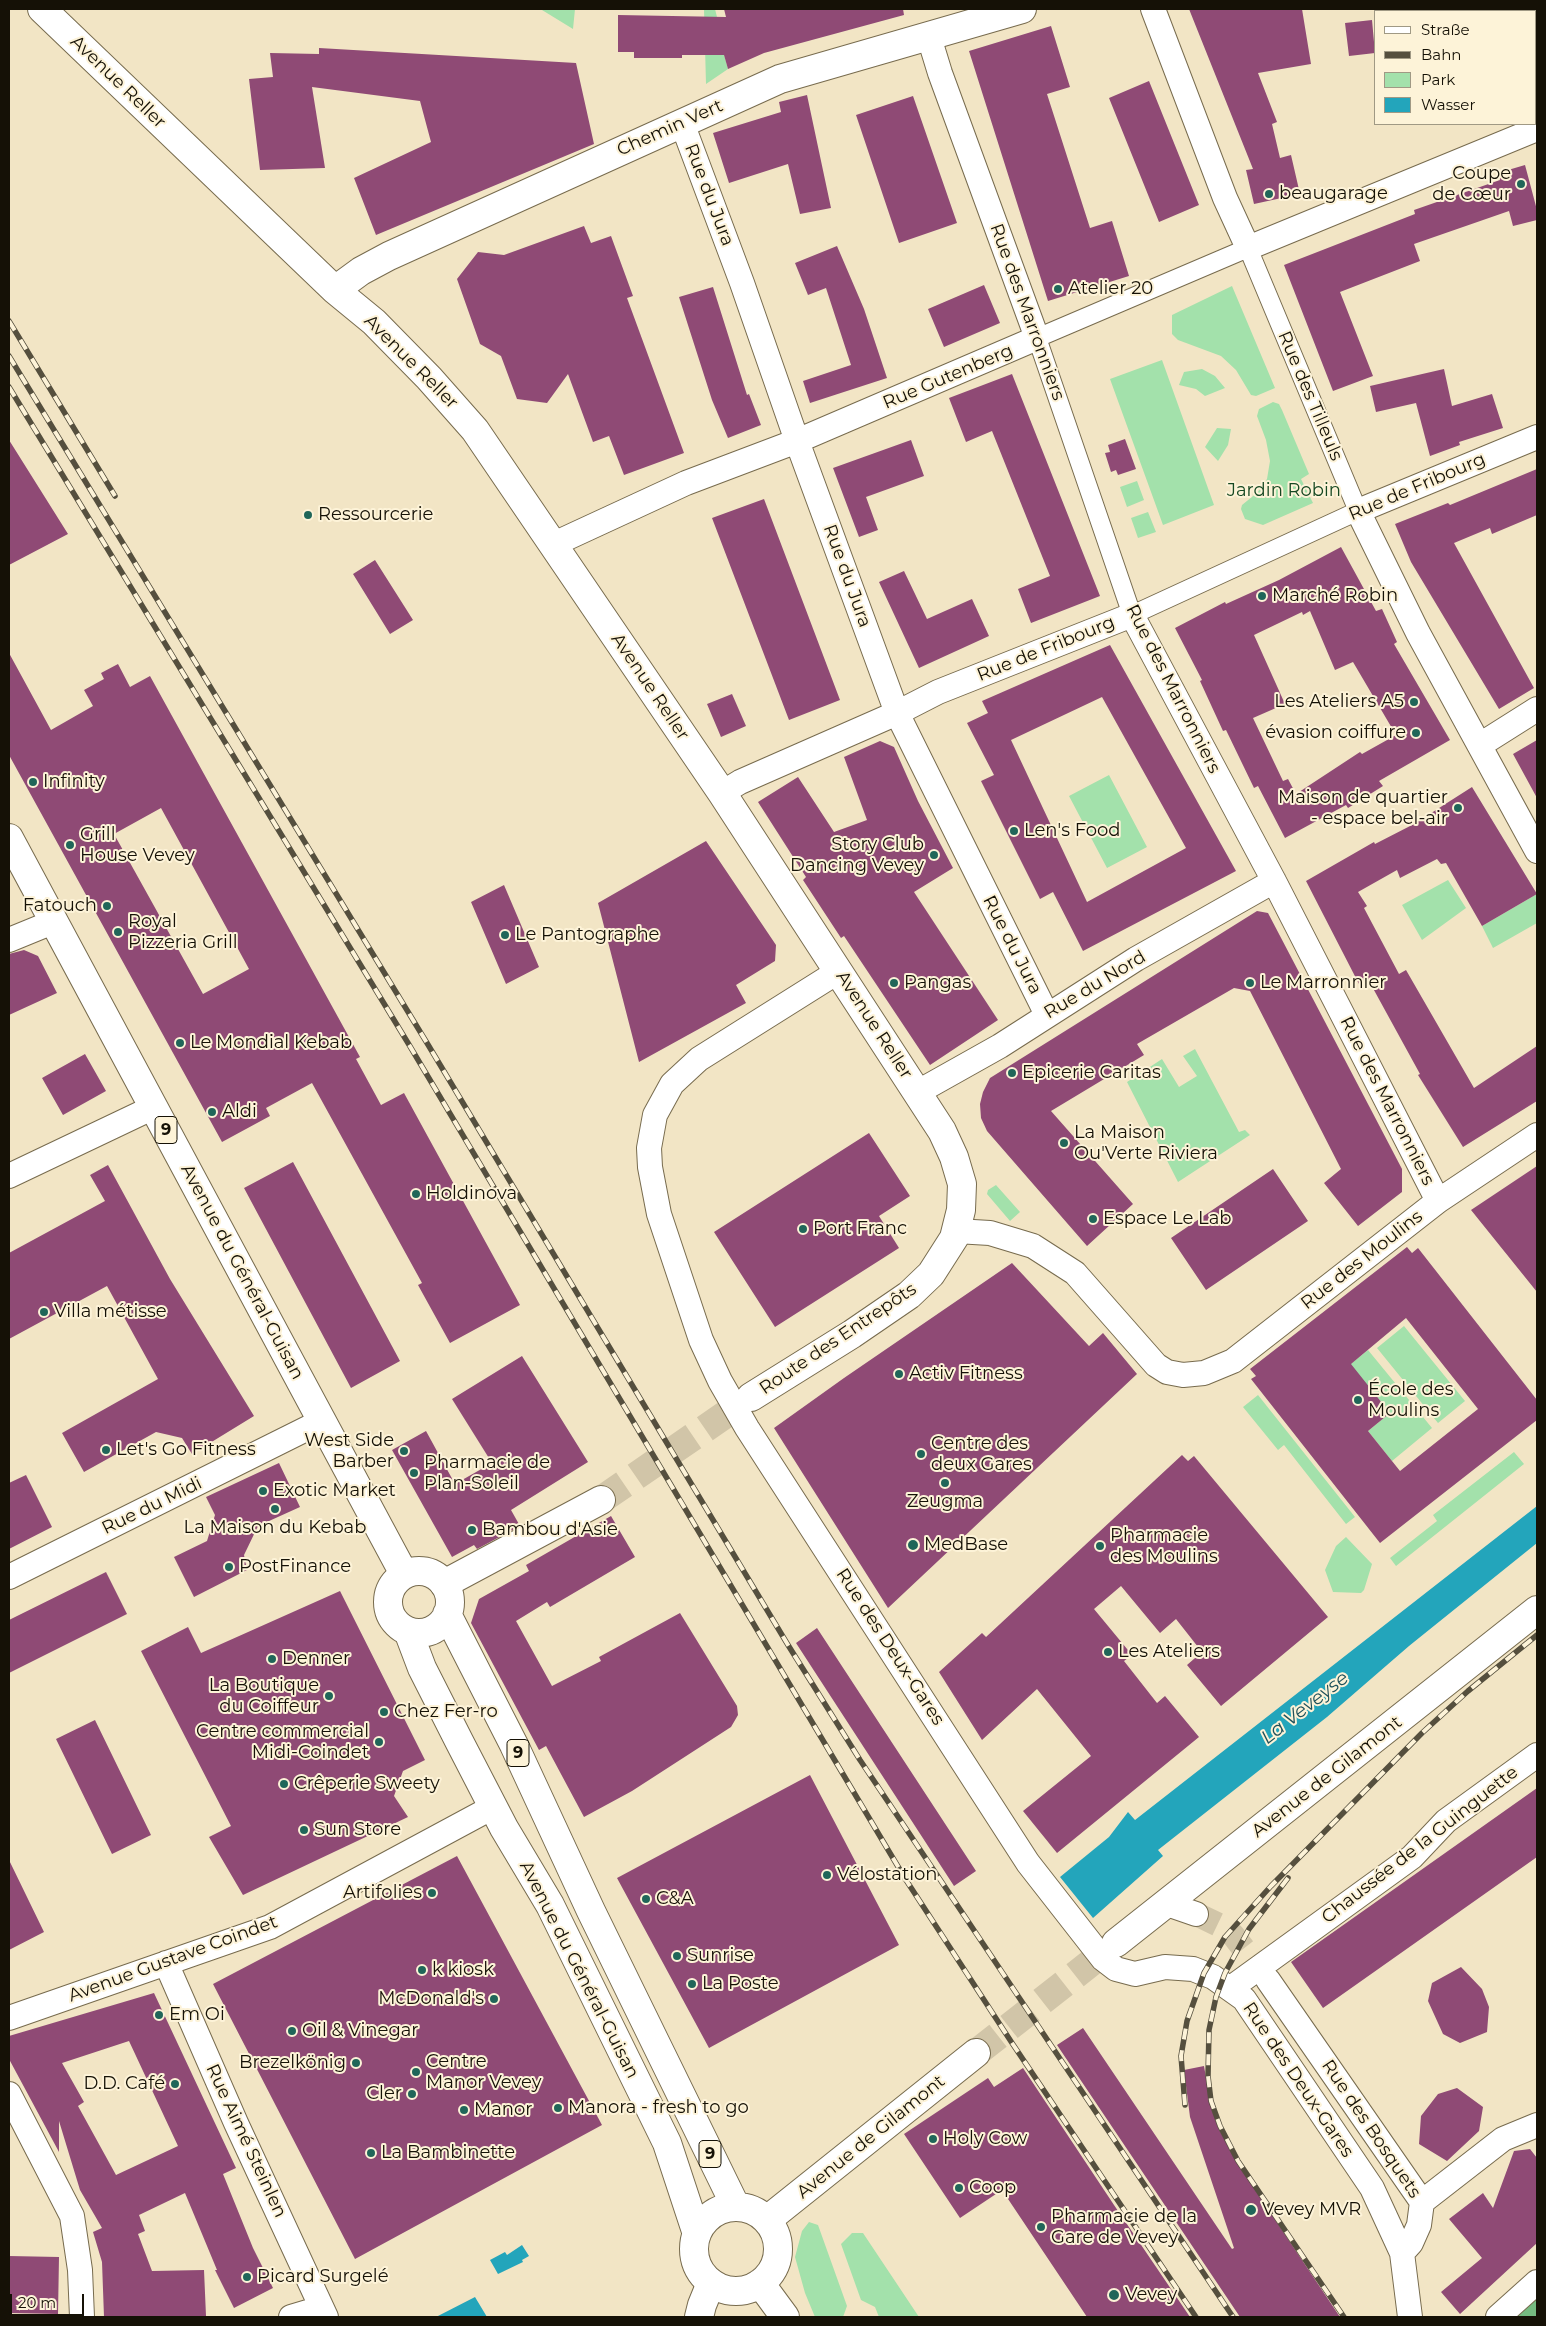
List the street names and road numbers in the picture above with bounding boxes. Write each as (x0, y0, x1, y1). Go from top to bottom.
street label: Avenue Reller (66, 31, 170, 133)
street label: Chemin Vert (614, 95, 726, 161)
street label: Rue du Jura (680, 141, 738, 249)
street label: Rue des Marronniers (985, 221, 1069, 403)
street label: Avenue Reller (359, 310, 463, 414)
street label: Rue des Tilleuls (1273, 328, 1347, 464)
street label: Rue Gutenberg (880, 340, 1016, 414)
street label: Rue de Fribourg (1345, 448, 1489, 526)
street label: Rue du Jura (818, 522, 876, 630)
street label: Rue des Marronniers (1121, 601, 1225, 777)
street label: Rue de Fribourg (974, 612, 1118, 686)
street label: Avenue Reller (606, 629, 694, 745)
street label: Rue du Jura (978, 892, 1046, 998)
street label: Rue du Nord (1040, 946, 1150, 1024)
street label: Avenue Reller (831, 967, 917, 1083)
street label: Rue des Marronniers (1335, 1013, 1439, 1189)
road number: 9 (155, 1116, 177, 1144)
street label: Avenue du Général-Guisan (176, 1161, 308, 1383)
street label: Rue des Moulins (1297, 1206, 1427, 1314)
street label: Route des Entrepôts (755, 1278, 921, 1400)
street label: Rue du Midi (98, 1472, 206, 1540)
street label: Rue des Deux-Gares (831, 1565, 949, 1729)
street label: Avenue de Gilamont (1248, 1712, 1406, 1842)
road number: 9 (507, 1740, 529, 1766)
street label: Chaussée de la Guinguette (1318, 1762, 1522, 1928)
street label: Avenue du Général-Guisan (515, 1858, 643, 2082)
street label: Avenue Gustave Coindet (66, 1911, 280, 2007)
street label: Rue des Deux-Gares (1238, 1998, 1358, 2162)
street label: Rue des Bosquets (1317, 2056, 1425, 2202)
street label: Rue Aimé Steinlen (201, 2061, 291, 2221)
street label: Avenue de Gilamont (793, 2071, 949, 2203)
road number: 9 (699, 2140, 721, 2168)

